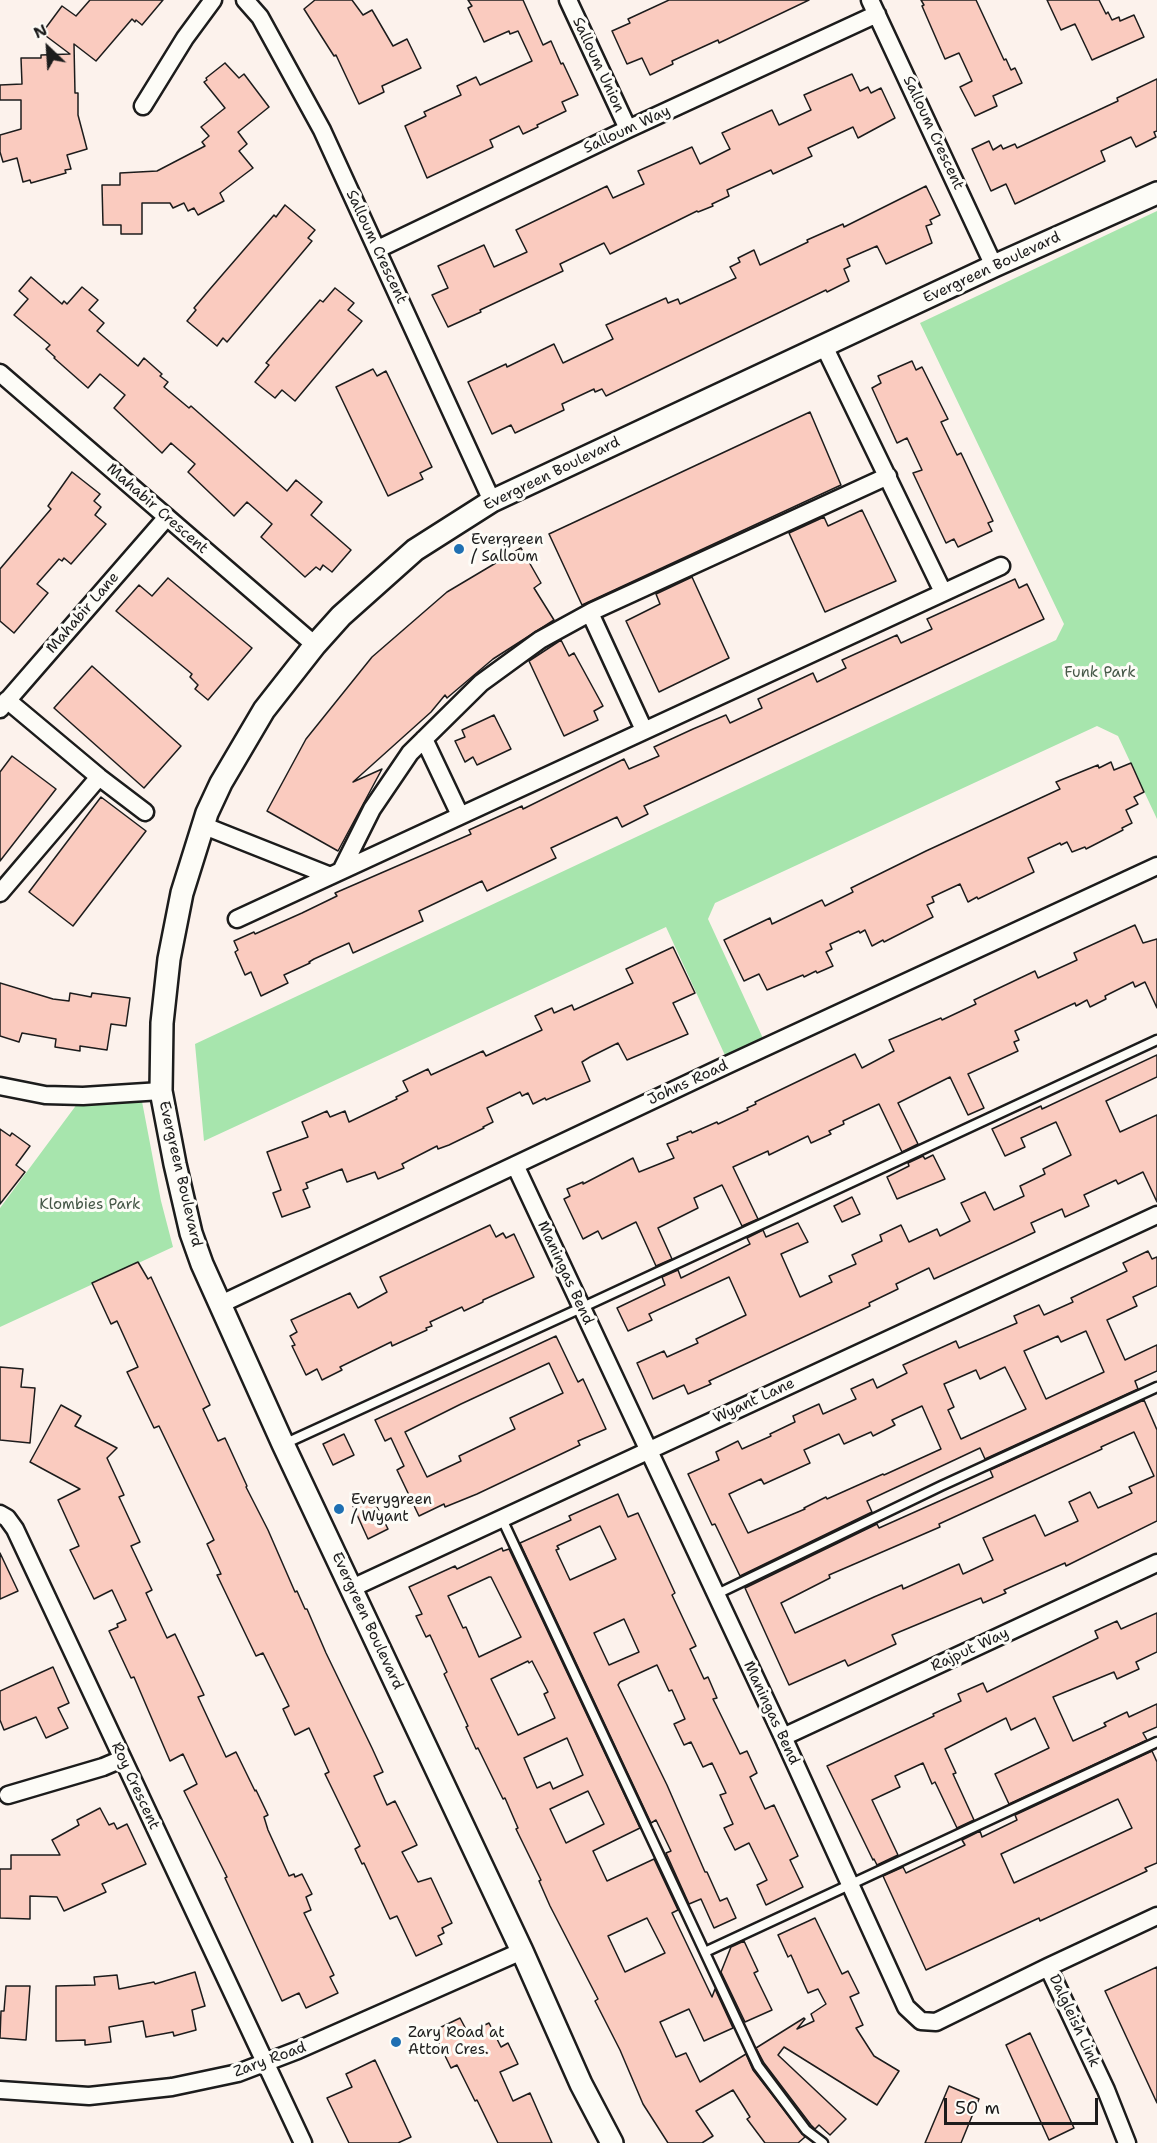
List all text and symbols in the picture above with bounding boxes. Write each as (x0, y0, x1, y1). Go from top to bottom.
street label: Salloum Union (568, 14, 628, 116)
north arrow (18, 18, 78, 78)
text: N (30, 19, 50, 43)
street label: Salloum Crescent (899, 73, 967, 193)
street label: Salloum Way (581, 102, 673, 158)
street label: Salloum Crescent (342, 187, 410, 307)
street label: Evergreen Boulevard (921, 228, 1063, 308)
street label: Evergreen Boulevard (481, 433, 623, 515)
street label: Mahabir Crescent (103, 460, 211, 558)
place label: Evergreen / Salloum (471, 531, 543, 566)
marker: Evergreen / Salloum (452, 542, 466, 556)
street label: Mahabir Lane (43, 569, 123, 657)
park label: Funk Park (1064, 664, 1136, 682)
street label: Johns Road (645, 1057, 731, 1109)
street label: Evergreen Boulevard (154, 1099, 206, 1249)
park label: Klombies Park (39, 1196, 141, 1214)
street label: Maningas Bend (533, 1218, 597, 1328)
street label: Wyant Lane (711, 1374, 797, 1428)
place label: Everygreen / Wyant (351, 1491, 432, 1526)
marker: Everygreen / Wyant (332, 1502, 346, 1516)
street label: Evergreen Boulevard (327, 1550, 407, 1692)
street label: Rajput Way (928, 1624, 1012, 1676)
street label: Maningas Bend (739, 1658, 803, 1768)
street label: Roy Crescent (107, 1739, 163, 1833)
street label: Dalgleish Link (1045, 1972, 1103, 2070)
place label: Zary Road at Atton Cres. (408, 2024, 505, 2059)
marker: Zary Road at Atton Cres. (389, 2035, 403, 2049)
street label: Zary Road (231, 2039, 309, 2081)
scale bar (947, 2086, 1102, 2124)
text: 50 m (955, 2096, 1000, 2120)

